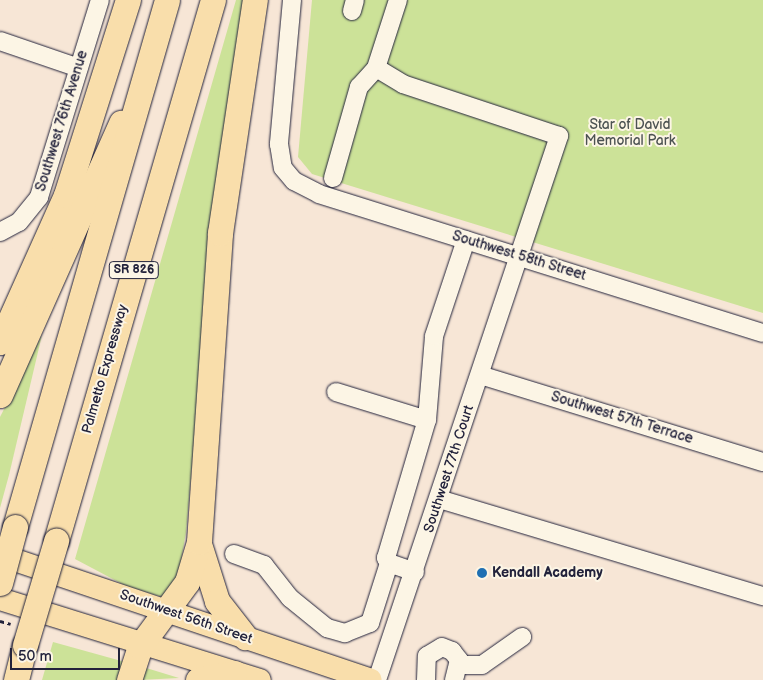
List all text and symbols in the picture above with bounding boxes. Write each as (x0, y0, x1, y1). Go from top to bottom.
street label: Southwest 76th Avenue (33, 48, 91, 194)
park label: Star of David Memorial Park (584, 117, 676, 150)
street label: Southwest 58th Street (450, 228, 588, 284)
road number: SR 826 (108, 260, 160, 280)
street label: Palmetto Expressway (79, 303, 131, 435)
street label: Southwest 57th Terrace (549, 388, 695, 448)
street label: Southwest 77th Court (420, 403, 478, 535)
place label: Kendall Academy (492, 565, 603, 581)
marker: Kendall Academy (476, 567, 488, 579)
street label: Southwest 56th Street (117, 586, 255, 648)
scale bar (12, 638, 122, 670)
text: 50 m (18, 647, 52, 666)

